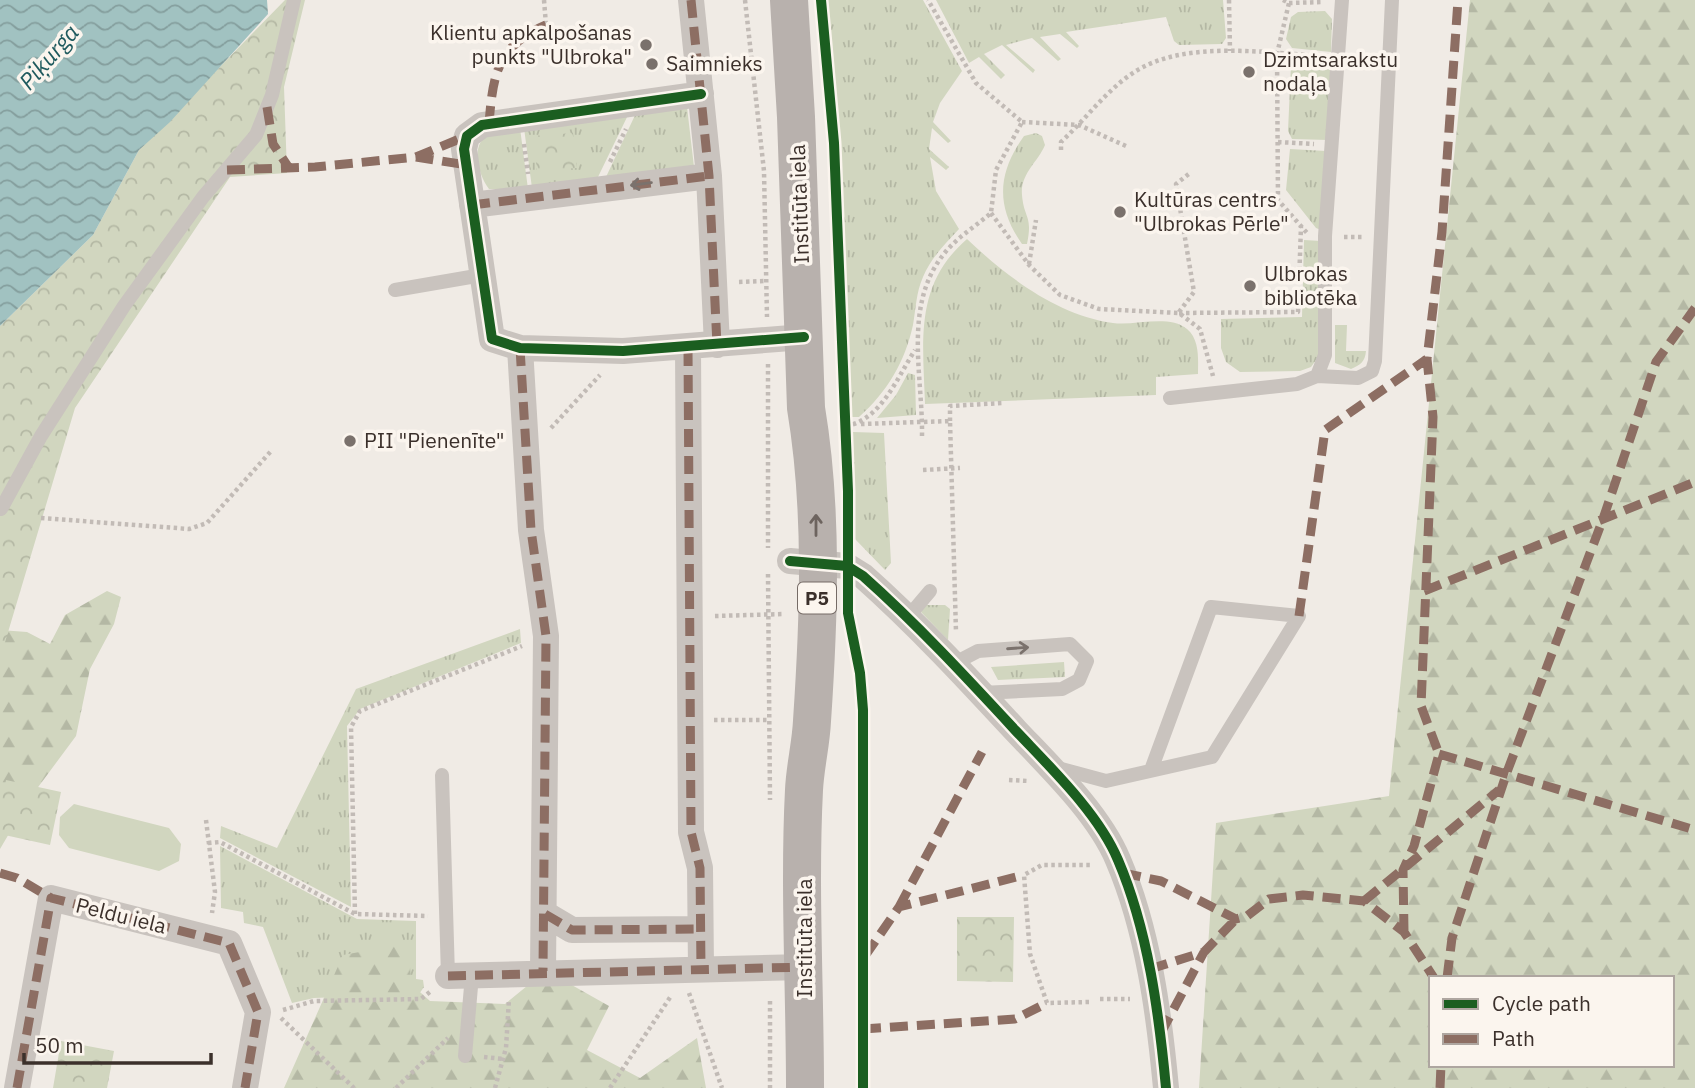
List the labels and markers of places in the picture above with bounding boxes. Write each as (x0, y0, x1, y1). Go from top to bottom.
place label: Klientu apkalpošanas punkts "Ulbroka" (430, 18, 632, 70)
marker: Klientu apkalpošanas punkts "Ulbroka" (638, 37, 654, 53)
place label: Dzimtsarakstu nodaļa (1263, 45, 1398, 97)
place label: Saimnieks (666, 49, 763, 77)
marker: Saimnieks (644, 56, 660, 72)
marker: Dzimtsarakstu nodaļa (1241, 64, 1257, 80)
place label: Kultūras centrs "Ulbrokas Pērle" (1134, 185, 1289, 237)
marker: Kultūras centrs "Ulbrokas Pērle" (1112, 204, 1128, 220)
place label: Ulbrokas bibliotēka (1264, 259, 1357, 311)
marker: Ulbrokas bibliotēka (1242, 278, 1258, 294)
place label: PII "Pienenīte" (364, 426, 505, 454)
marker: PII "Pienenīte" (342, 433, 358, 449)

